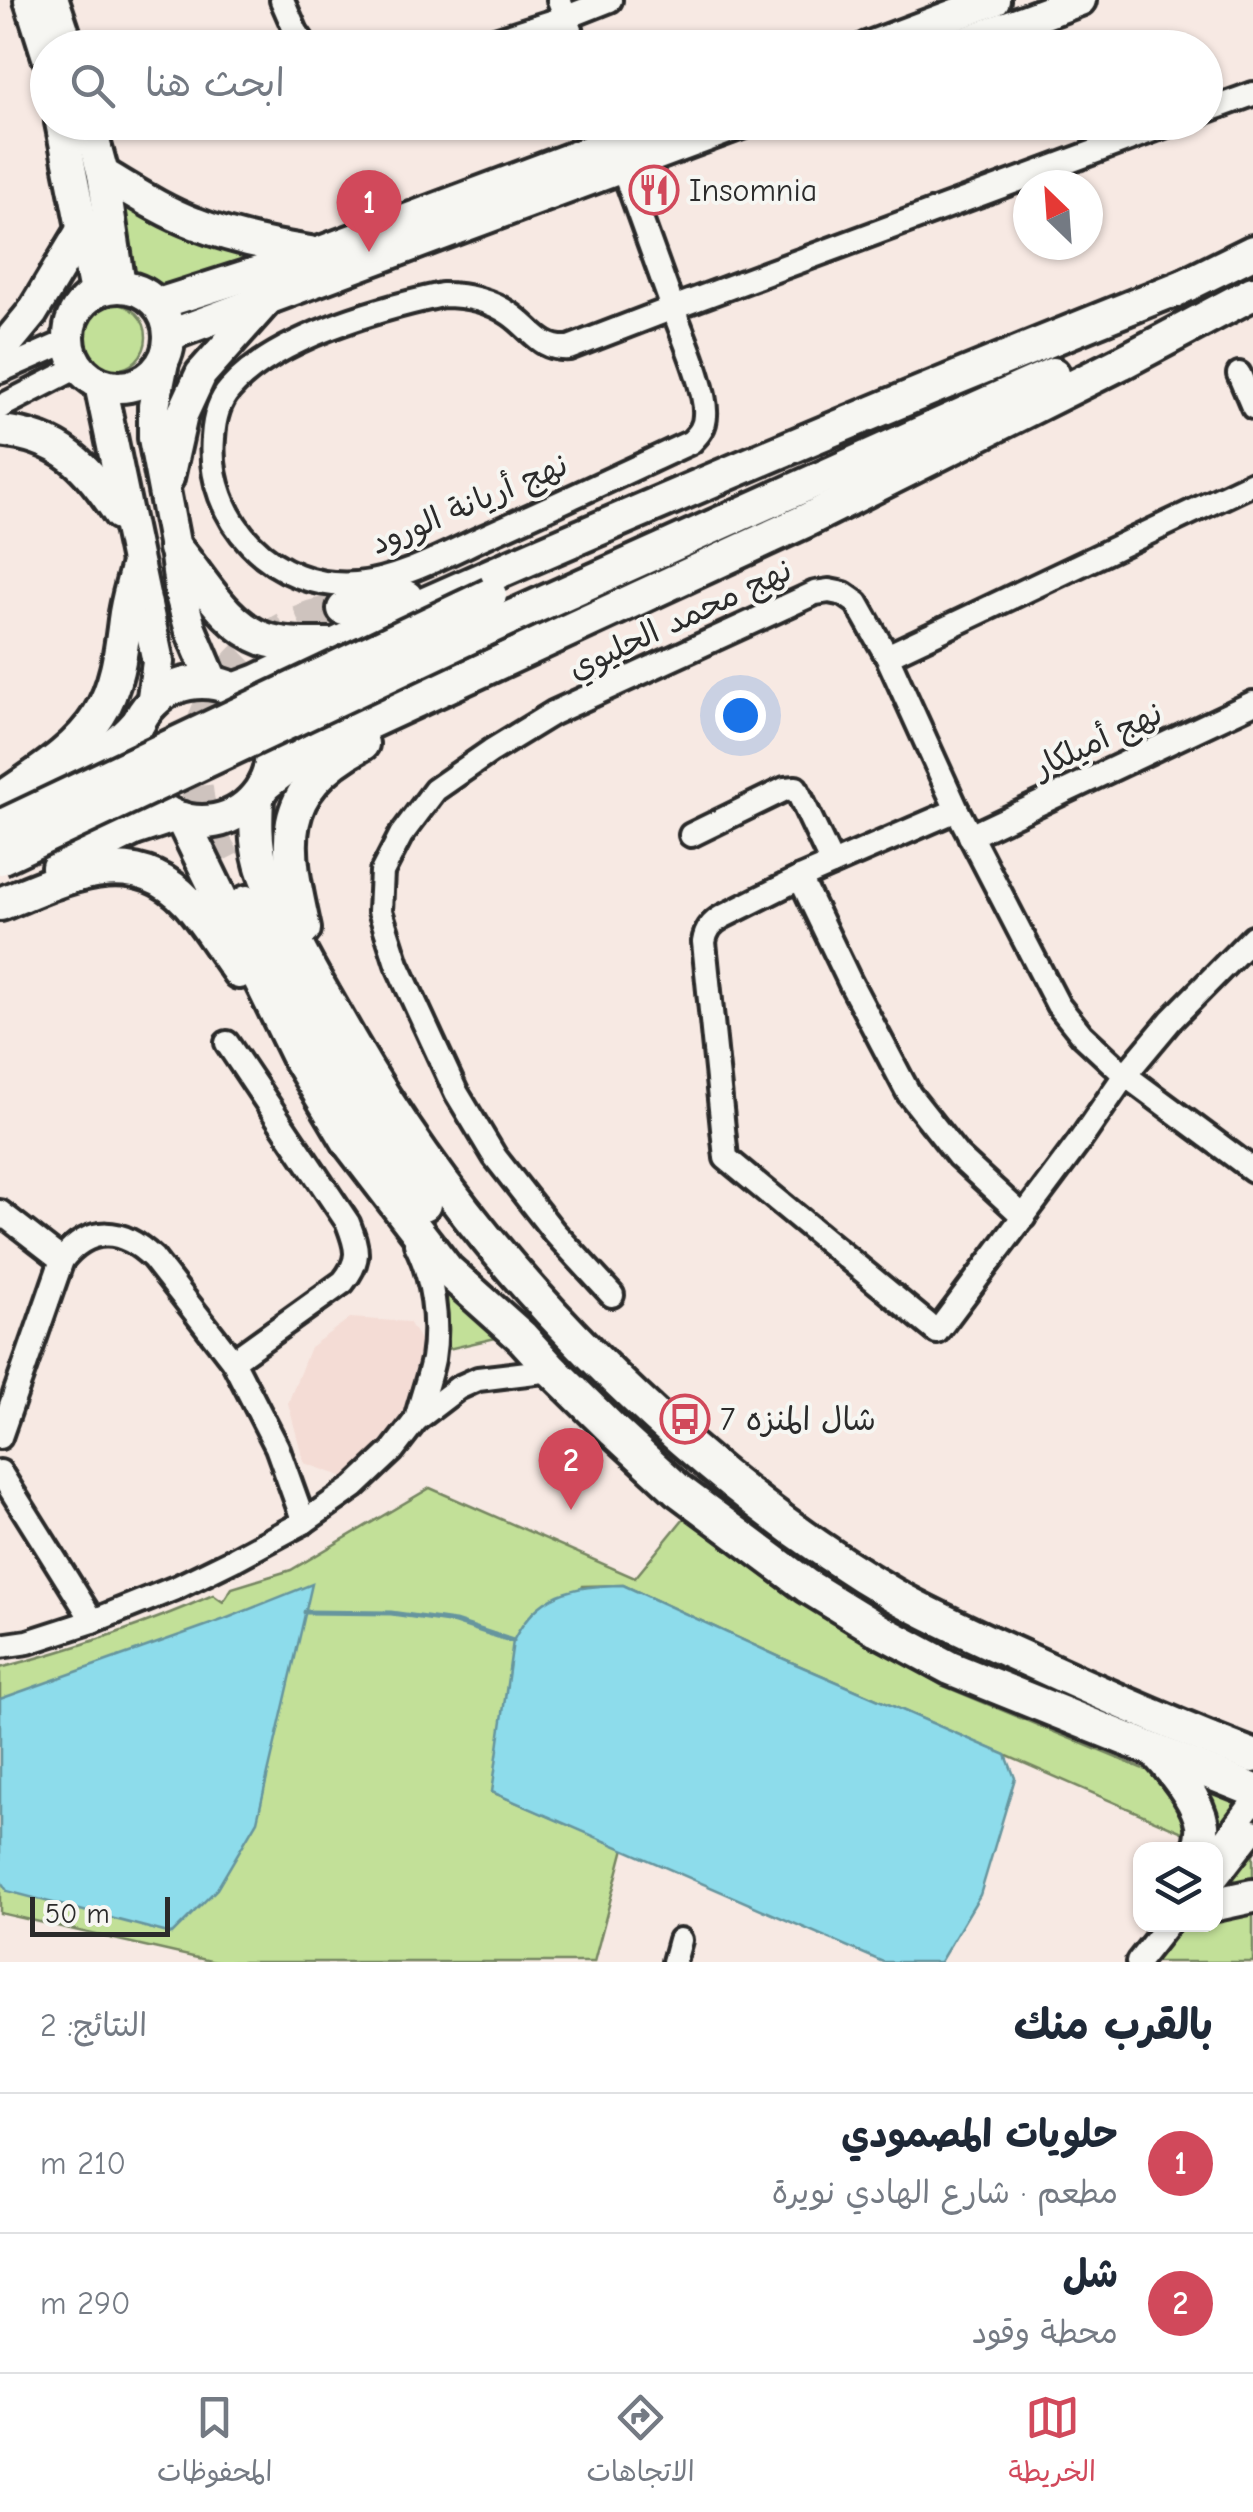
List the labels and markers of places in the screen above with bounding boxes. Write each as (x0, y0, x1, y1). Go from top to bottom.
restaurant icon: Insomnia (628, 164, 680, 216)
pin: 1 (336, 170, 402, 252)
place label: Insomnia (689, 172, 817, 209)
bus stop icon: شال المنزه 7 (659, 1393, 711, 1445)
place label: شال المنزه 7 (720, 1401, 876, 1438)
pin: 2 (538, 1428, 604, 1510)

